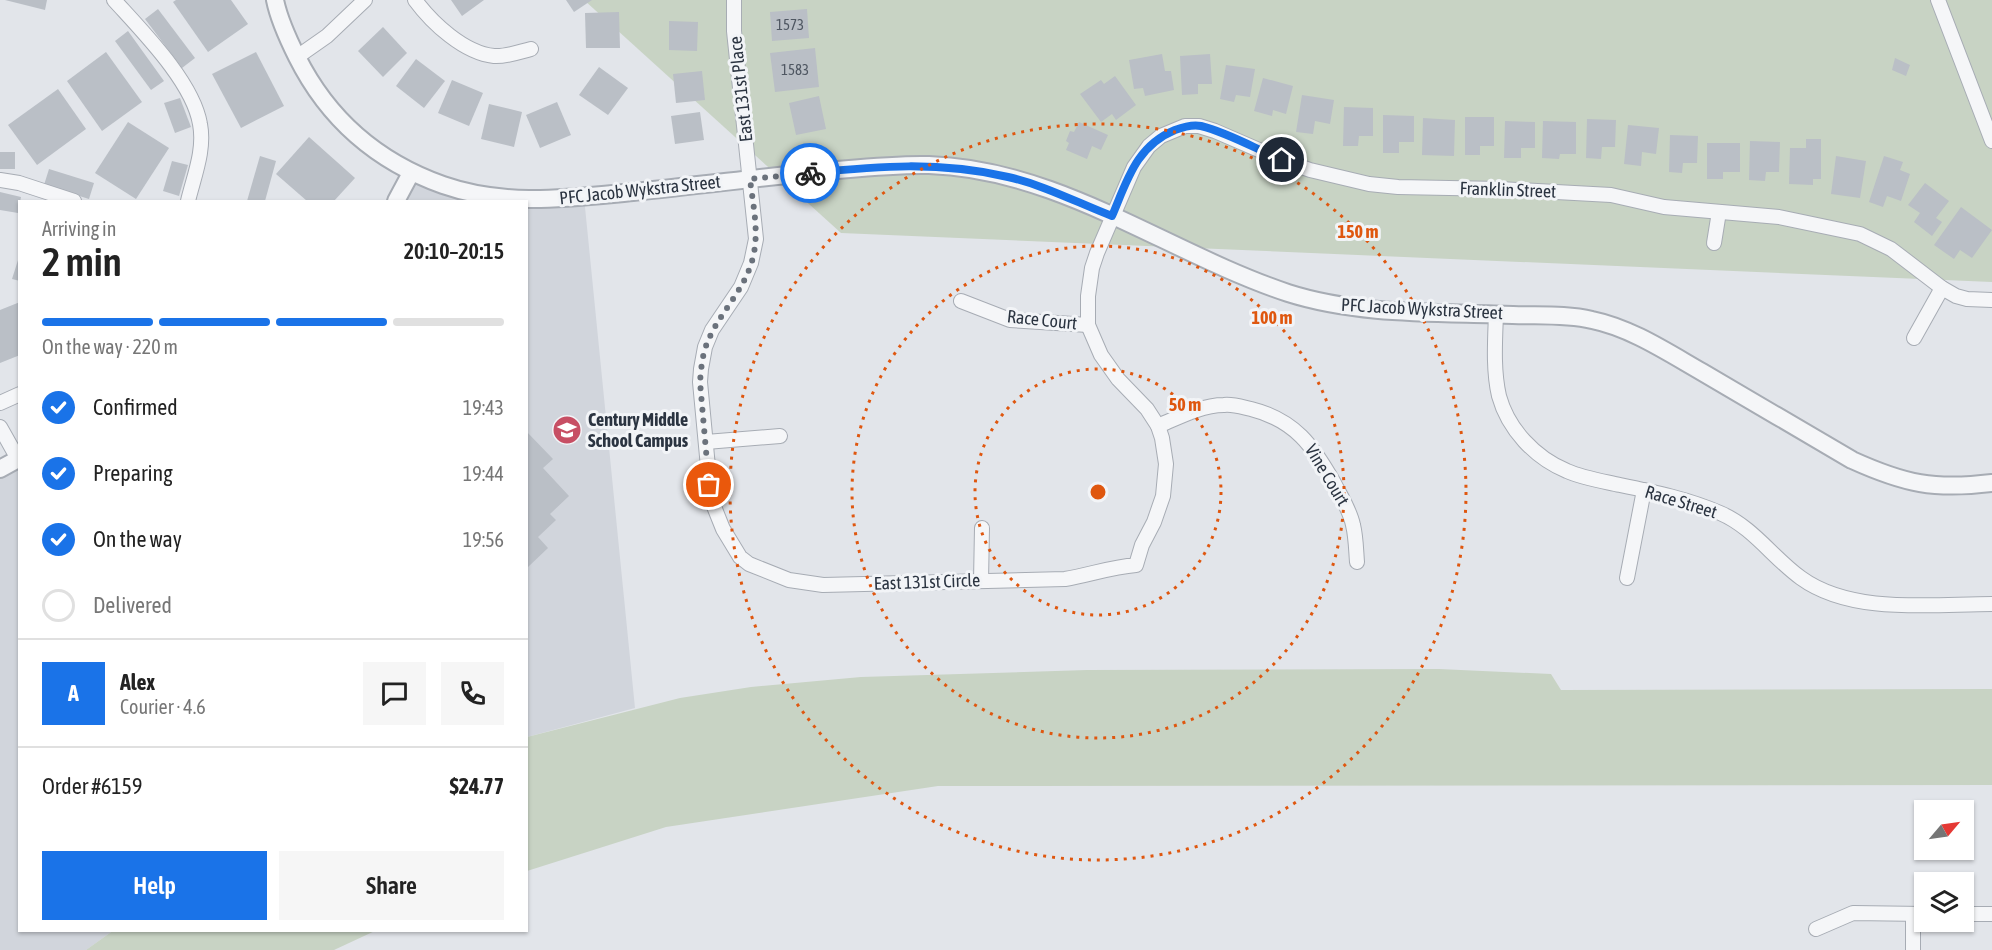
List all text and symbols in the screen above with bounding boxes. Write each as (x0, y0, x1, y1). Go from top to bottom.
house number: 1573 (776, 16, 804, 33)
street label: East 131st Place (725, 35, 756, 143)
house number: 1583 (781, 61, 809, 78)
pin (1256, 134, 1307, 185)
courier (780, 143, 840, 203)
icon: home (1265, 143, 1298, 176)
icon: bike (794, 157, 827, 190)
street label: PFC Jacob Wykstra Street (558, 171, 722, 208)
street label: Franklin Street (1459, 177, 1557, 202)
text: Arriving in (42, 217, 116, 240)
text: 150 m (1338, 221, 1378, 242)
text: 20:10–20:15 (404, 238, 504, 264)
text: 2 min (42, 240, 122, 284)
street label: PFC Jacob Wykstra Street (1341, 294, 1504, 323)
street label: Race Court (1006, 305, 1078, 334)
text: 100 m (1252, 307, 1292, 328)
text: On the way · 220 m (42, 335, 178, 358)
icon: check (42, 391, 75, 424)
text: Confirmed (93, 394, 178, 420)
text: 50 m (1169, 394, 1201, 415)
text: 19:43 (463, 396, 504, 419)
place label: Century Middle School Campus (588, 409, 689, 451)
school or university icon: Century Middle School Campus (551, 414, 583, 446)
street label: Vine Court (1301, 440, 1354, 509)
icon: check (42, 457, 75, 490)
pin (683, 459, 734, 510)
text: Preparing (93, 460, 173, 486)
text: 19:44 (463, 462, 504, 485)
icon: bag (692, 468, 725, 501)
street label: Race Street (1643, 481, 1720, 522)
centre of rings (1088, 482, 1108, 502)
icon: check (42, 523, 75, 556)
text: On the way (93, 526, 182, 552)
text: 19:56 (463, 528, 504, 551)
street label: East 131st Circle (873, 569, 981, 594)
text: Delivered (93, 592, 172, 618)
button: chat (363, 662, 426, 725)
button: phone (441, 662, 504, 725)
text: Alex (120, 669, 155, 695)
text: A (68, 680, 79, 706)
text: Courier · 4.6 (120, 695, 206, 718)
text: Order #6159 (42, 773, 142, 799)
text: $24.77 (449, 773, 504, 799)
north arrow (1914, 800, 1974, 860)
map controls (1914, 800, 1974, 932)
button: Help (42, 851, 267, 920)
button: Share (279, 851, 504, 920)
button: layers (1914, 872, 1974, 932)

